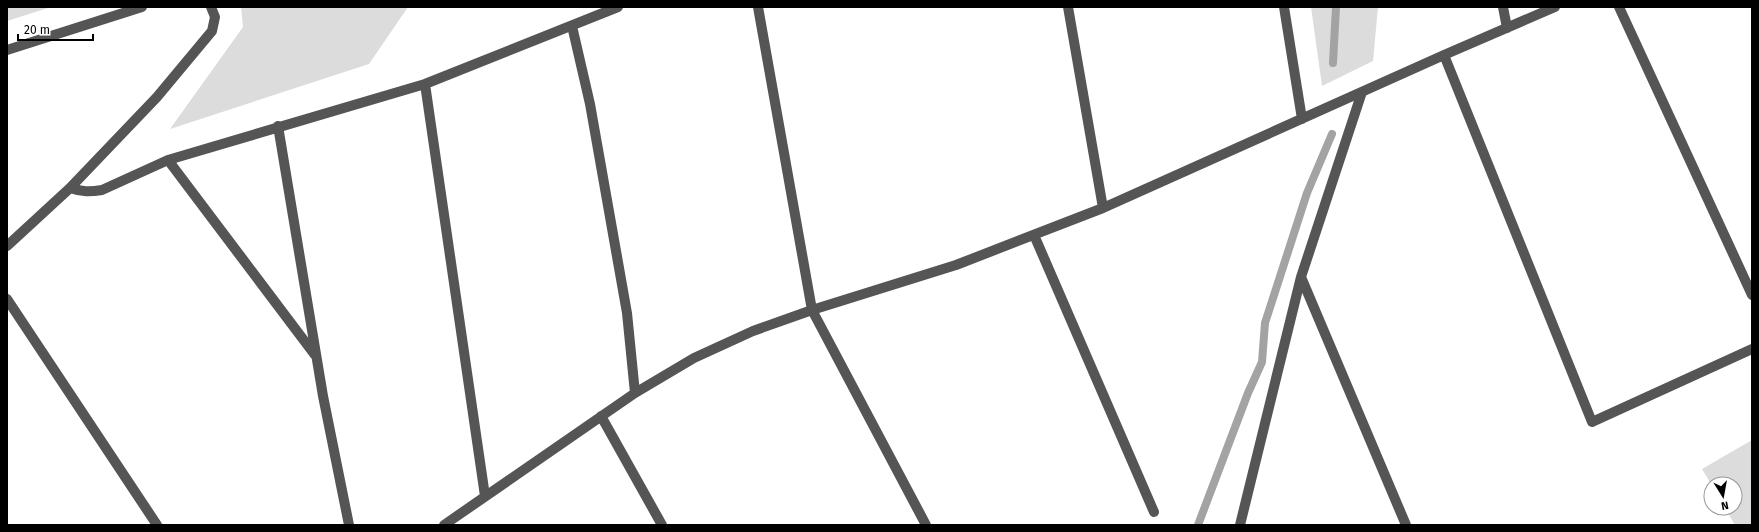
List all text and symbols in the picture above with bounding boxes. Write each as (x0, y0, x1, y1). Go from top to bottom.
scale bar (18, 16, 93, 42)
text: 20 m (24, 23, 50, 37)
north arrow (1703, 476, 1743, 516)
text: N (1720, 498, 1730, 512)

